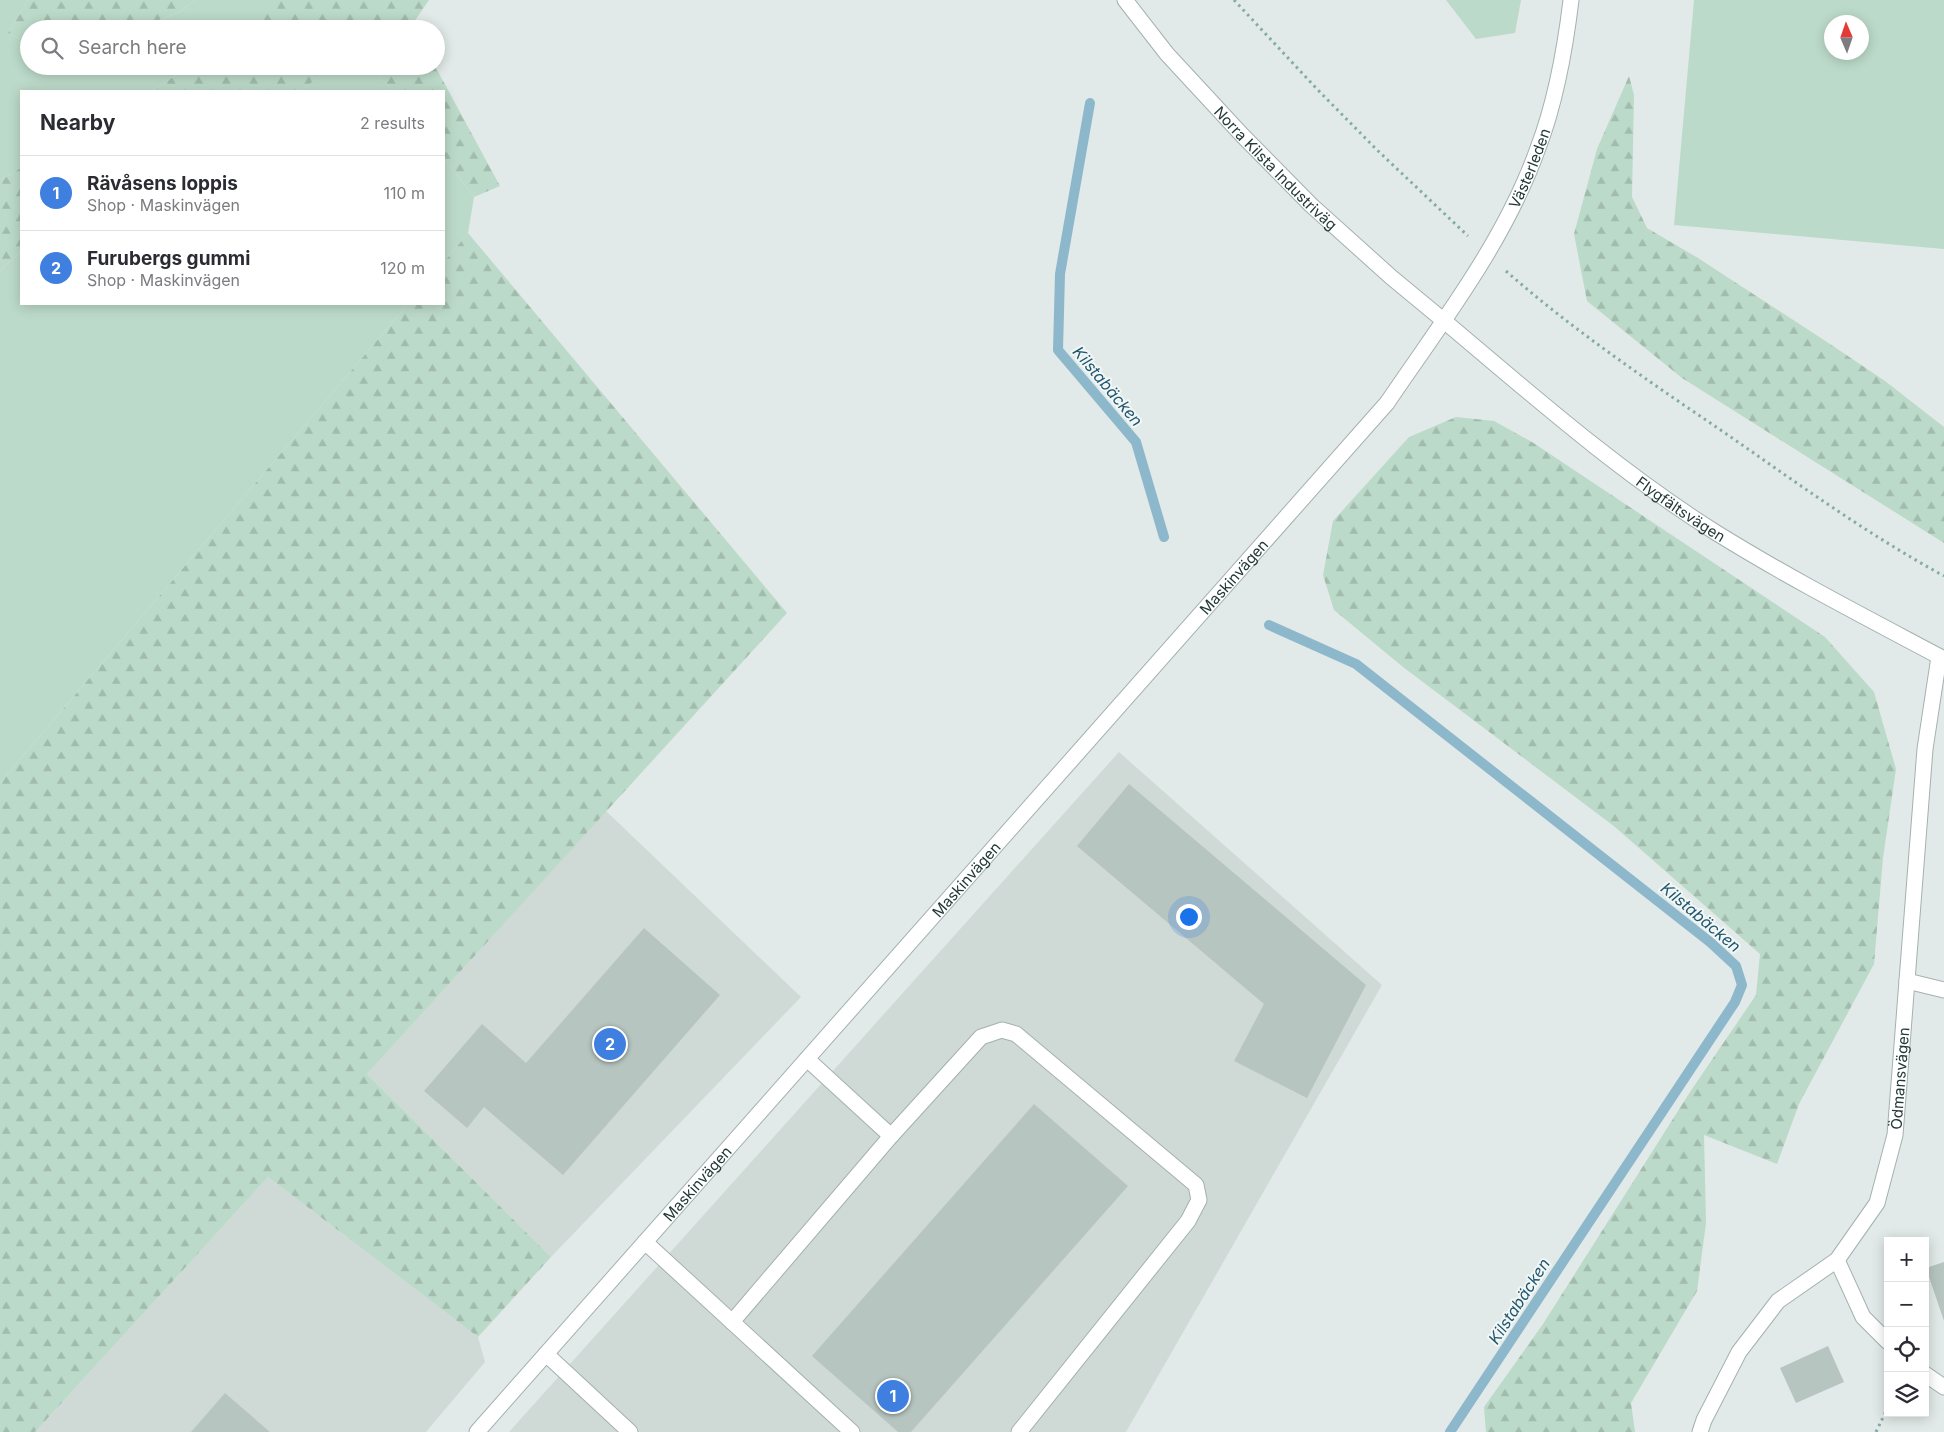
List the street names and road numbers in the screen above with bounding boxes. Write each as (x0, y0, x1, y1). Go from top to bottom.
street label: Norra Kilsta Industriväg (1210, 102, 1341, 234)
street label: Västerleden (1504, 126, 1554, 211)
street label: Flygfältsvägen (1633, 472, 1729, 546)
street label: Maskinvägen (1195, 535, 1272, 618)
street label: Maskinvägen (928, 838, 1004, 921)
street label: Ödmansvägen (1886, 1026, 1913, 1130)
street label: Maskinvägen (659, 1142, 735, 1225)

